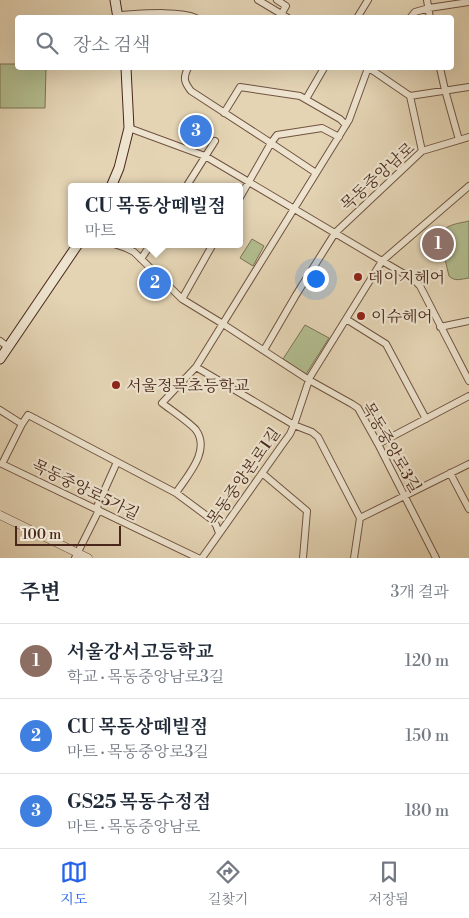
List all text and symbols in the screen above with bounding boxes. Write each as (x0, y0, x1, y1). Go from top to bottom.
search box (15, 15, 454, 70)
icon: search (33, 29, 61, 57)
text: 장소 검색 (73, 33, 150, 57)
pin: 3 (180, 112, 212, 150)
street label: 목동중앙남로 (337, 138, 419, 215)
popup (68, 183, 243, 248)
text: CU 목동상떼빌점 (85, 194, 226, 218)
text: 마트 (85, 221, 116, 241)
pin: 1 (422, 225, 454, 263)
pin: 2 (139, 264, 171, 302)
your location (303, 266, 329, 292)
place label: 데이지헤어 (368, 268, 445, 288)
marker: 데이지헤어 (352, 271, 364, 283)
place label: 이슈헤어 (371, 307, 433, 327)
marker: 이슈헤어 (355, 310, 367, 322)
place label: 서울정목초등학교 (126, 376, 250, 396)
marker: 서울정목초등학교 (110, 379, 122, 391)
street label: 목동중앙로3길 (357, 399, 425, 496)
street label: 목동중앙본로1길 (203, 424, 285, 529)
street label: 목동중앙로5가길 (29, 455, 143, 525)
scale bar (15, 523, 121, 546)
text: 100 m (22, 526, 61, 544)
text: 주변 (20, 580, 61, 606)
text: 3개 결과 (391, 582, 449, 602)
text: 서울강서고등학교 (67, 640, 214, 664)
text: 1 (32, 651, 40, 671)
text: 120 m (405, 651, 449, 671)
text: 학교 · 목동중앙남로3길 (67, 667, 224, 687)
text: CU 목동상떼빌점 (67, 715, 208, 739)
text: 2 (31, 726, 41, 746)
text: 150 m (405, 726, 449, 746)
text: 마트 · 목동중앙로3길 (67, 742, 209, 762)
text: GS25 목동수정점 (67, 790, 211, 814)
text: 3 (31, 801, 41, 821)
text: 180 m (405, 801, 449, 821)
text: 마트 · 목동중앙남로 (67, 817, 200, 837)
tab: 지도 (60, 858, 88, 909)
tab: 길찾기 (208, 858, 248, 909)
tab: 저장됨 (368, 858, 409, 909)

